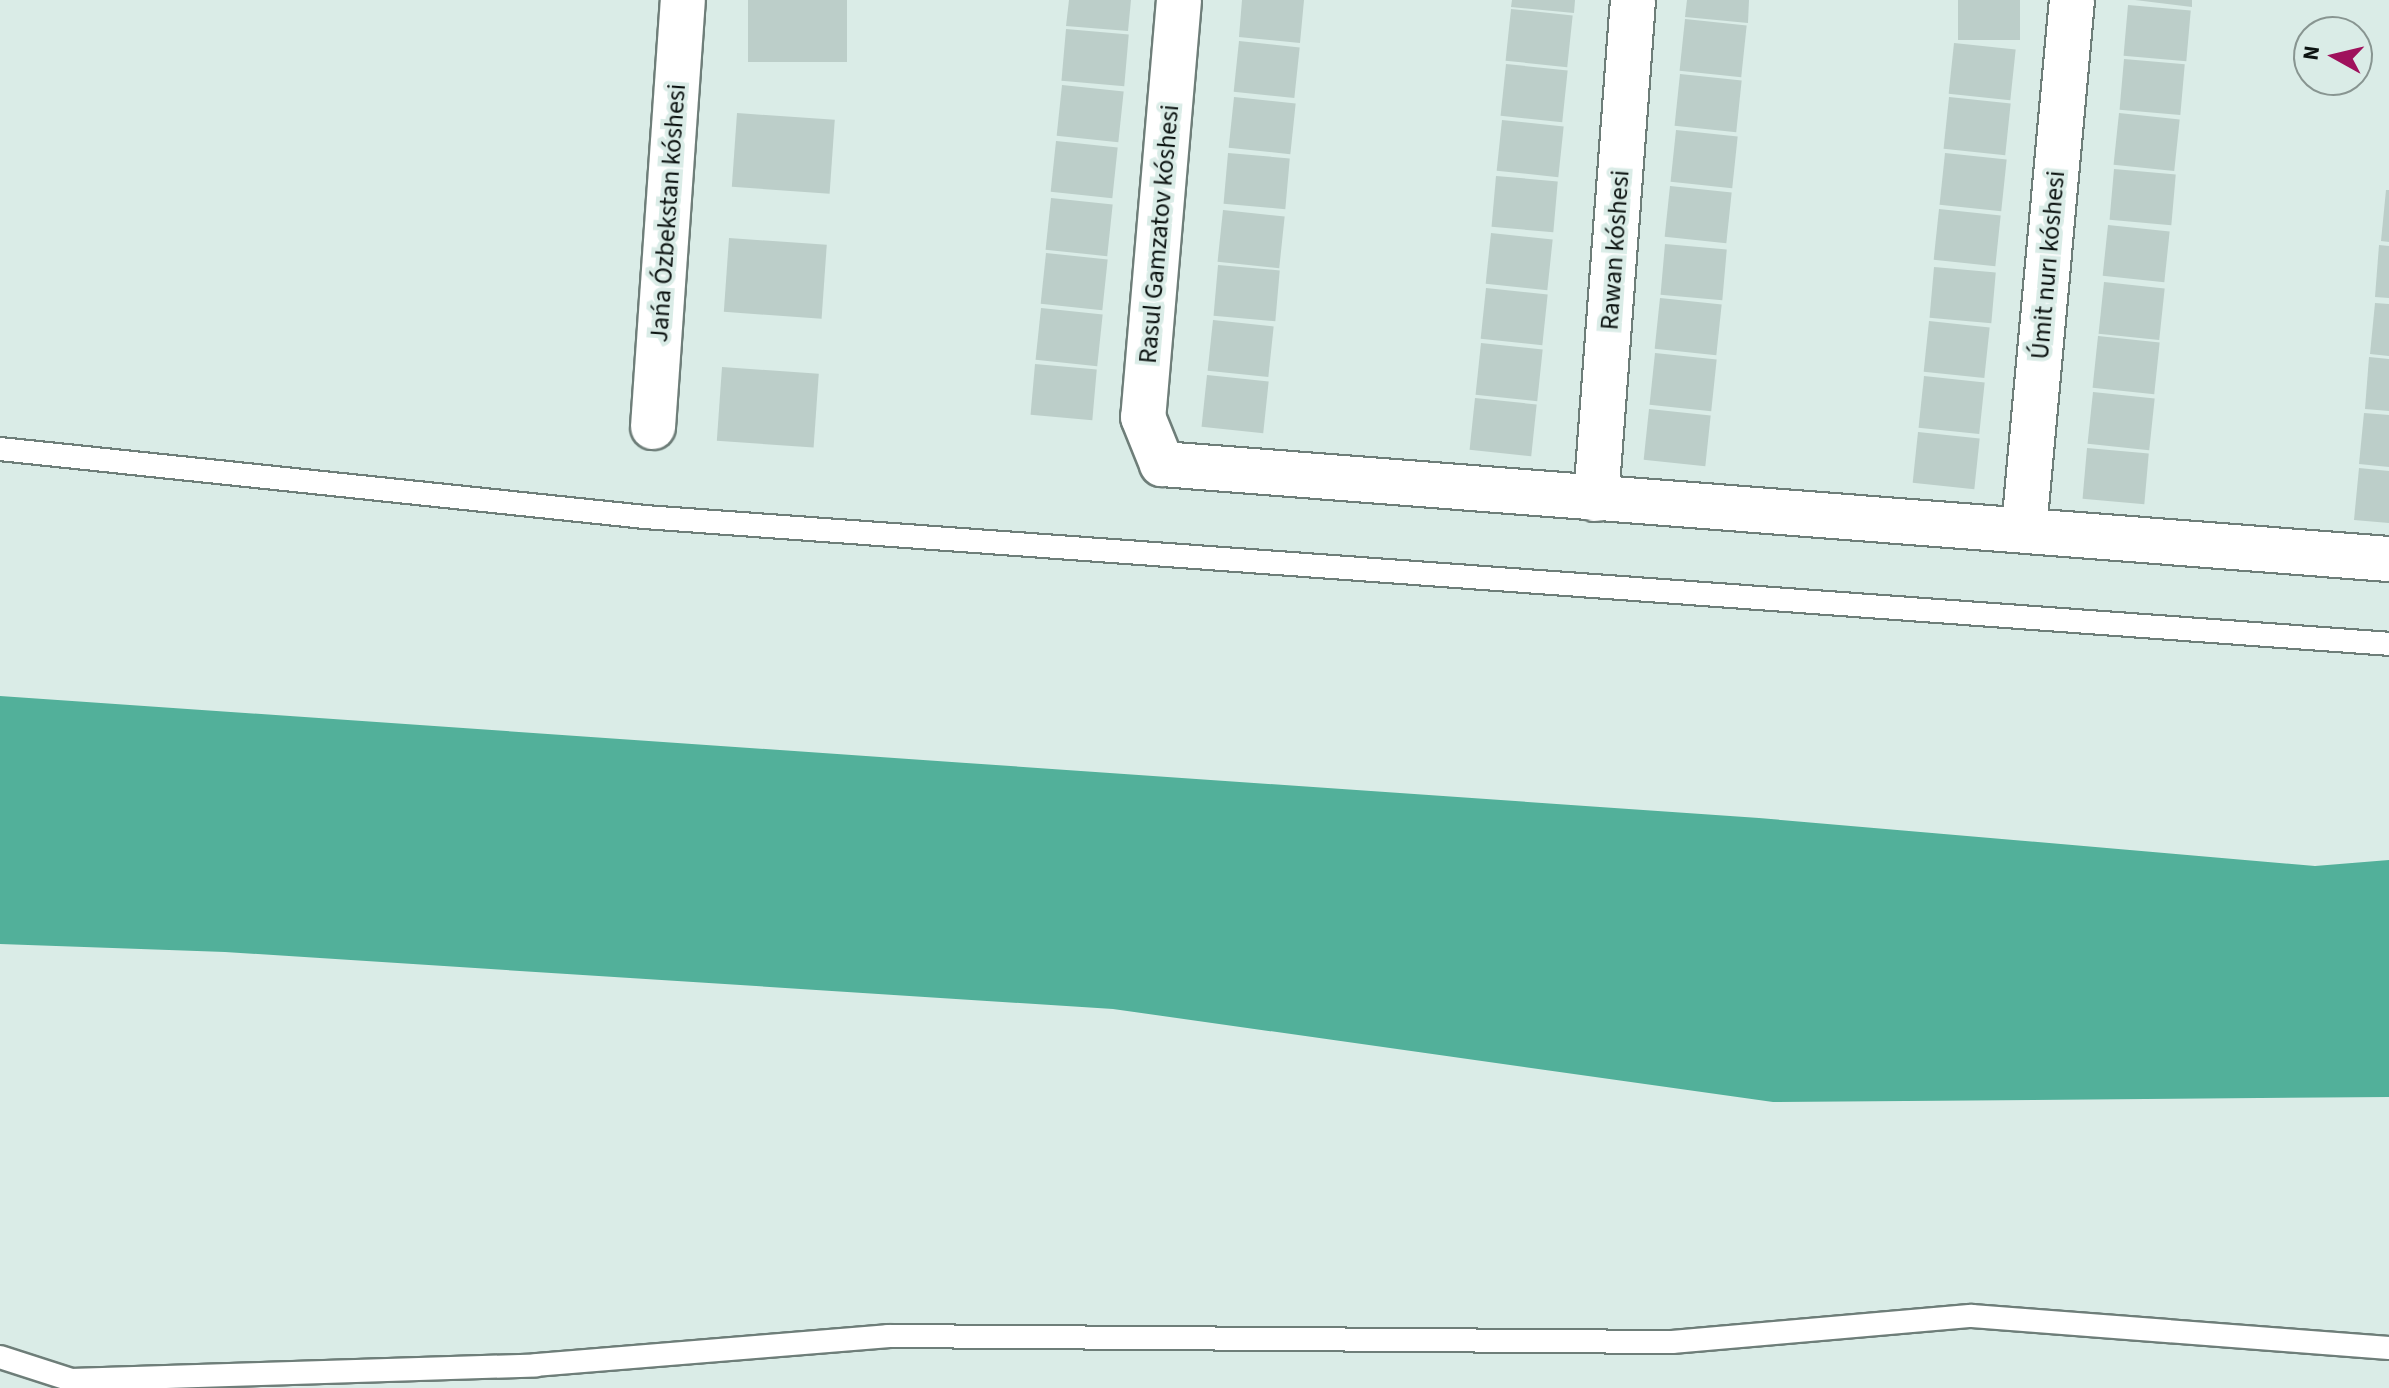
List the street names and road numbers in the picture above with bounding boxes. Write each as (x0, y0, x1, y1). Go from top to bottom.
street label: Jańa Ózbekstan kóshesi (643, 83, 693, 343)
street label: Rasul Gamzatov kóshesi (1132, 103, 1186, 365)
street label: Rawan kóshesi (1594, 169, 1636, 331)
street label: Úmit nurı kóshesi (2024, 169, 2072, 361)

